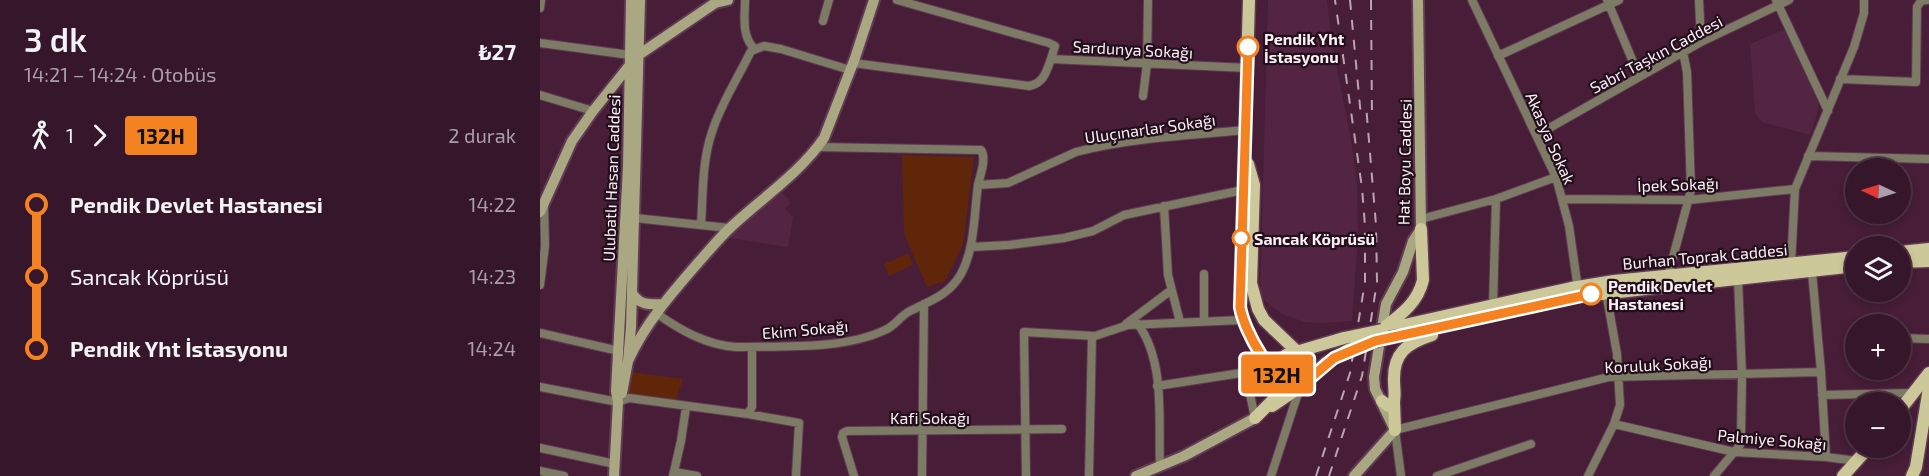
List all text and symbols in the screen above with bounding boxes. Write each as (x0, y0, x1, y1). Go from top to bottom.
street label: Sabri Taşkın Caddesi (1587, 11, 1726, 98)
text: 3 dk (24, 19, 87, 59)
place label: Pendik Yht İstasyonu (1264, 29, 1345, 67)
street label: Sardunya Sokağı (1072, 36, 1194, 62)
marker: Pendik Yht İstasyonu (1237, 36, 1259, 58)
text: ₺27 (478, 38, 516, 64)
text: 14:21 – 14:24 · Otobüs (24, 62, 216, 86)
street label: Akasya Sokak (1522, 89, 1580, 187)
street label: Ulubatlı Hasan Caddesi (599, 94, 623, 262)
street label: Hat Boyu Caddesi (1393, 99, 1415, 225)
street label: Uluçınarlar Sokağı (1083, 109, 1217, 148)
icon: walk (24, 119, 57, 152)
icon: forward (83, 119, 116, 152)
text: 1 (66, 123, 74, 147)
text: 132H (137, 123, 185, 148)
text: 2 durak (448, 123, 516, 147)
north arrow (1845, 158, 1911, 224)
map controls (1845, 158, 1911, 458)
street label: İpek Sokağı (1637, 173, 1719, 195)
text: Pendik Devlet Hastanesi (70, 191, 323, 217)
text: 14:22 (469, 192, 516, 216)
marker: Sancak Köprüsü (1232, 229, 1250, 247)
place label: Sancak Köprüsü (1254, 229, 1375, 248)
button: layers (1845, 236, 1911, 302)
street label: Burhan Toprak Caddesi (1622, 239, 1788, 273)
text: Sancak Köprüsü (70, 263, 229, 289)
text: 14:23 (469, 264, 516, 288)
place label: Pendik Devlet Hastanesi (1608, 276, 1713, 313)
marker: Pendik Devlet Hastanesi (1580, 283, 1602, 305)
button: + (1845, 314, 1911, 380)
street label: Ekim Sokağı (761, 316, 849, 342)
text: Pendik Yht İstasyonu (70, 335, 288, 361)
text: 14:24 (467, 336, 516, 360)
street label: Koruluk Sokağı (1604, 352, 1712, 376)
line badge: 132H (1235, 354, 1319, 394)
text: 132H (1253, 362, 1301, 387)
button: − (1845, 392, 1911, 458)
street label: Kafi Sokağı (890, 408, 970, 427)
street label: Palmiye Sokağı (1717, 425, 1827, 453)

